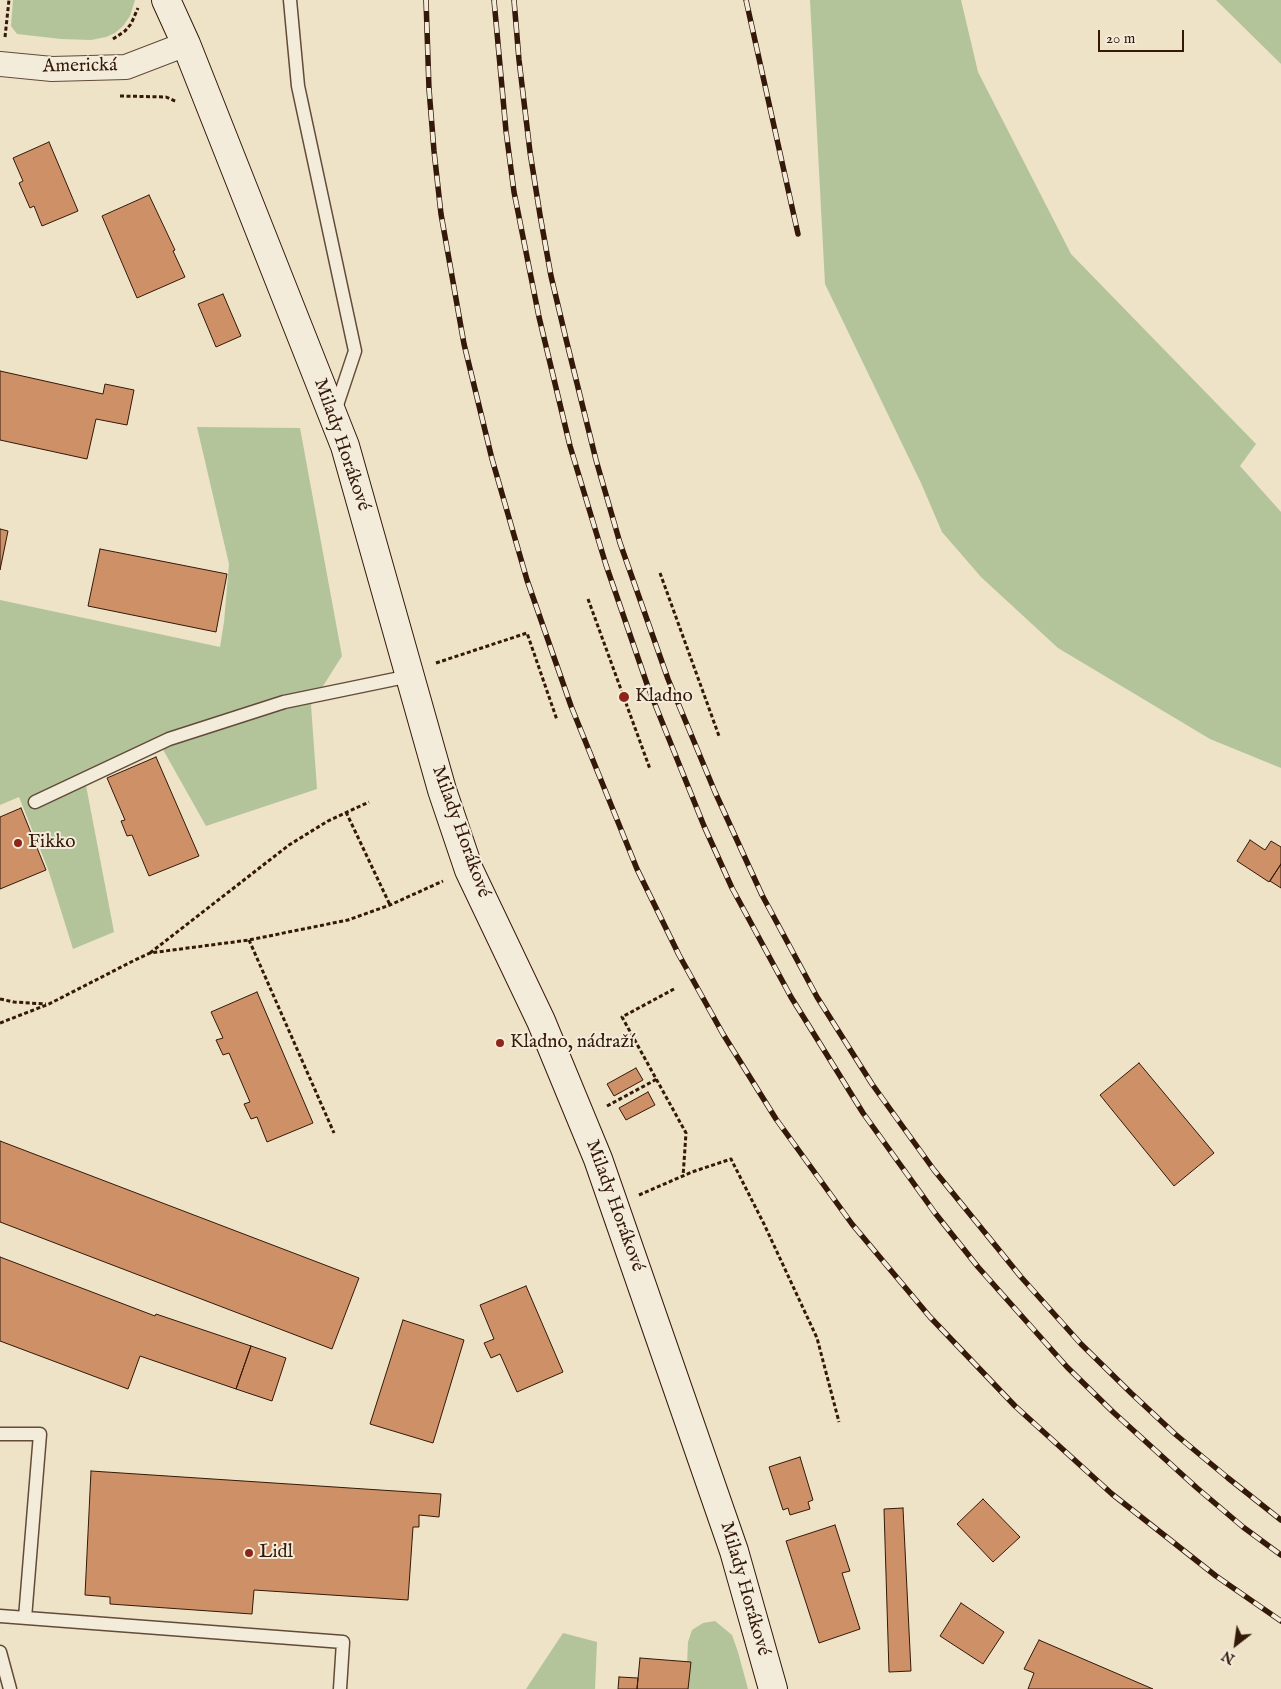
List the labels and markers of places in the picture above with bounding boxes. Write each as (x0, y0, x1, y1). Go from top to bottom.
place label: Kladno (635, 686, 693, 708)
marker: Kladno (617, 690, 631, 704)
place label: Fikko (28, 832, 76, 854)
marker: Fikko (12, 837, 24, 849)
place label: Kladno, nádraží (510, 1032, 634, 1054)
marker: Kladno, nádraží (494, 1037, 506, 1049)
place label: Lidl (259, 1542, 293, 1564)
marker: Lidl (243, 1547, 255, 1559)

